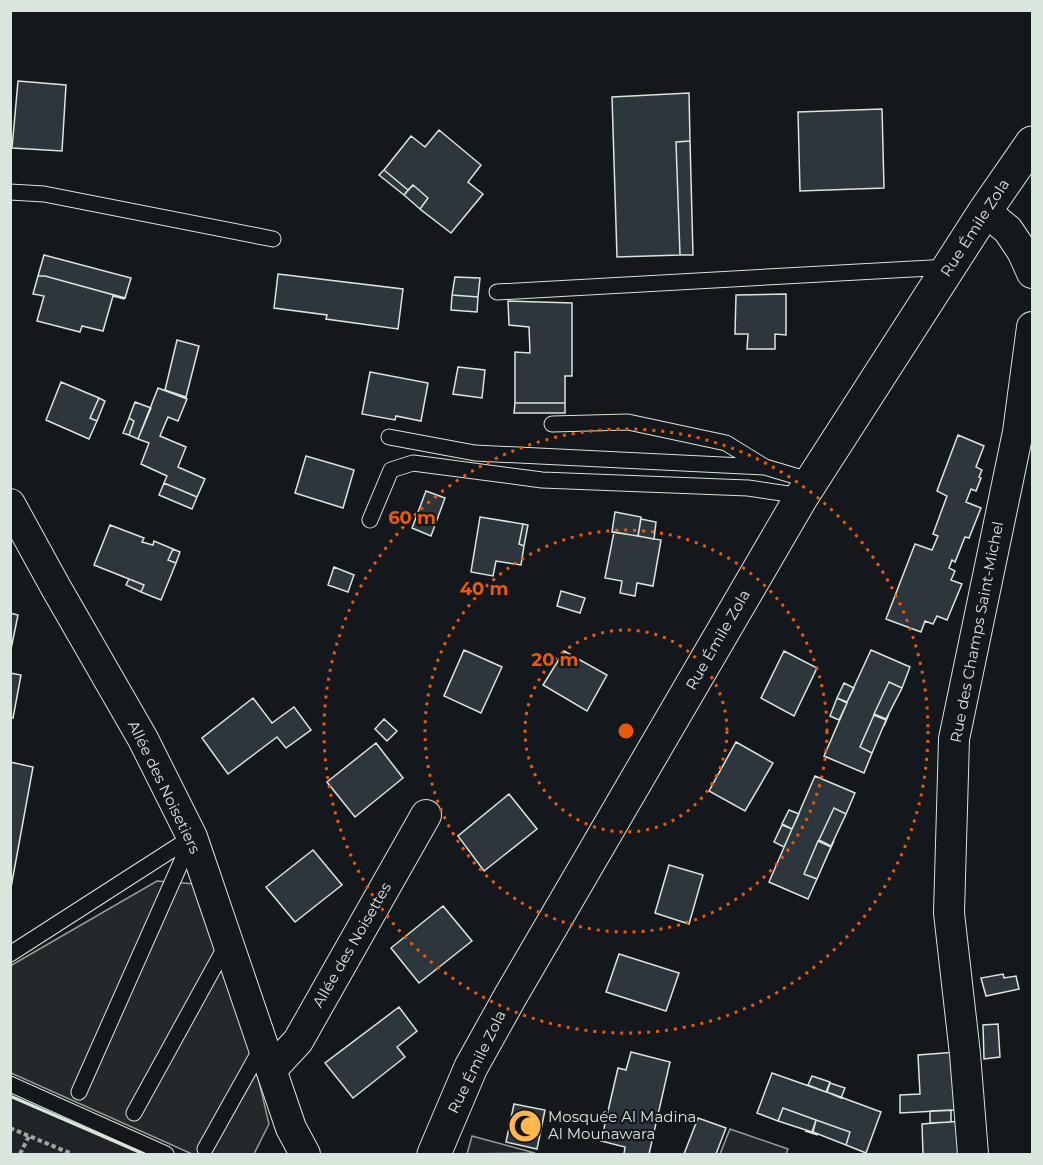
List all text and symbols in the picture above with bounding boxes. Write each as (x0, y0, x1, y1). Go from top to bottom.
street label: Rue Émile Zola (936, 175, 1013, 280)
text: 60 m (388, 507, 436, 529)
street label: Rue des Champs Saint-Michel (946, 520, 1007, 744)
text: 40 m (460, 578, 508, 600)
street label: Rue Émile Zola (681, 586, 754, 693)
text: 20 m (532, 649, 578, 671)
street label: Allée des Noisetiers (124, 717, 205, 856)
centre of rings (616, 721, 636, 741)
street label: Allée des Noisettes (308, 879, 395, 1011)
street label: Rue Émile Zola (443, 1007, 510, 1117)
place label: Mosquée Al Madina Al Mounawara (548, 1107, 696, 1143)
mosque icon: Mosquée Al Madina Al Mounawara (507, 1108, 543, 1144)

